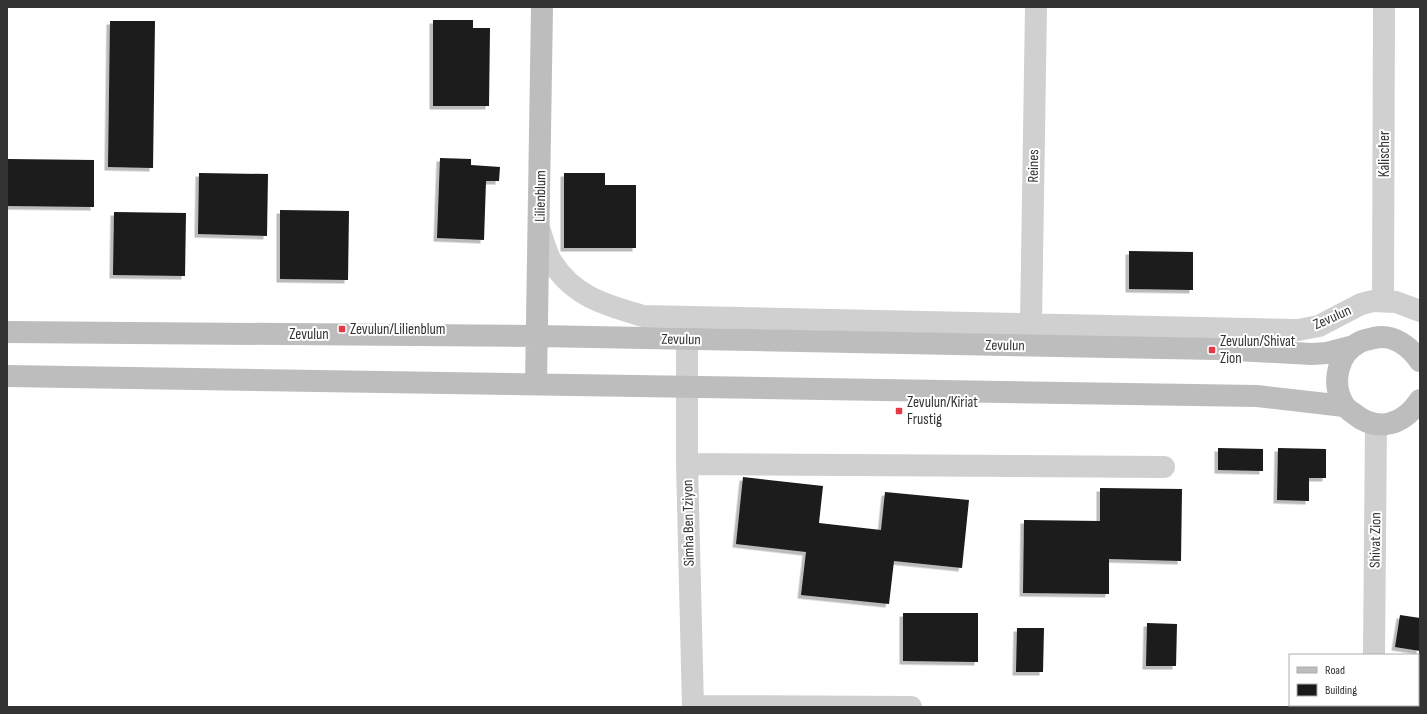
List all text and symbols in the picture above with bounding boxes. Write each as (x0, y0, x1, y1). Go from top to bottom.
street label: Kalischer (1375, 130, 1394, 177)
street label: Reines (1024, 149, 1043, 183)
street label: Lilienblum (531, 170, 550, 222)
street label: Zevulun (1310, 301, 1354, 334)
place label: Zevulun/Lilienblum (350, 320, 445, 339)
marker: Zevulun/Lilienblum (337, 324, 347, 334)
street label: Zevulun (289, 325, 329, 344)
street label: Zevulun (661, 330, 701, 349)
place label: Zevulun/Shivat Zion (1220, 332, 1296, 368)
street label: Zevulun (985, 336, 1025, 355)
marker: Zevulun/Shivat Zion (1207, 345, 1217, 355)
place label: Zevulun/Kiriat Frustig (907, 393, 978, 429)
marker: Zevulun/Kiriat Frustig (894, 406, 904, 416)
street label: Simha Ben Tziyon (678, 479, 699, 567)
street label: Shivat Zion (1366, 512, 1385, 568)
legend (1289, 654, 1419, 706)
text: Road (1325, 663, 1345, 678)
text: Building (1325, 683, 1357, 698)

